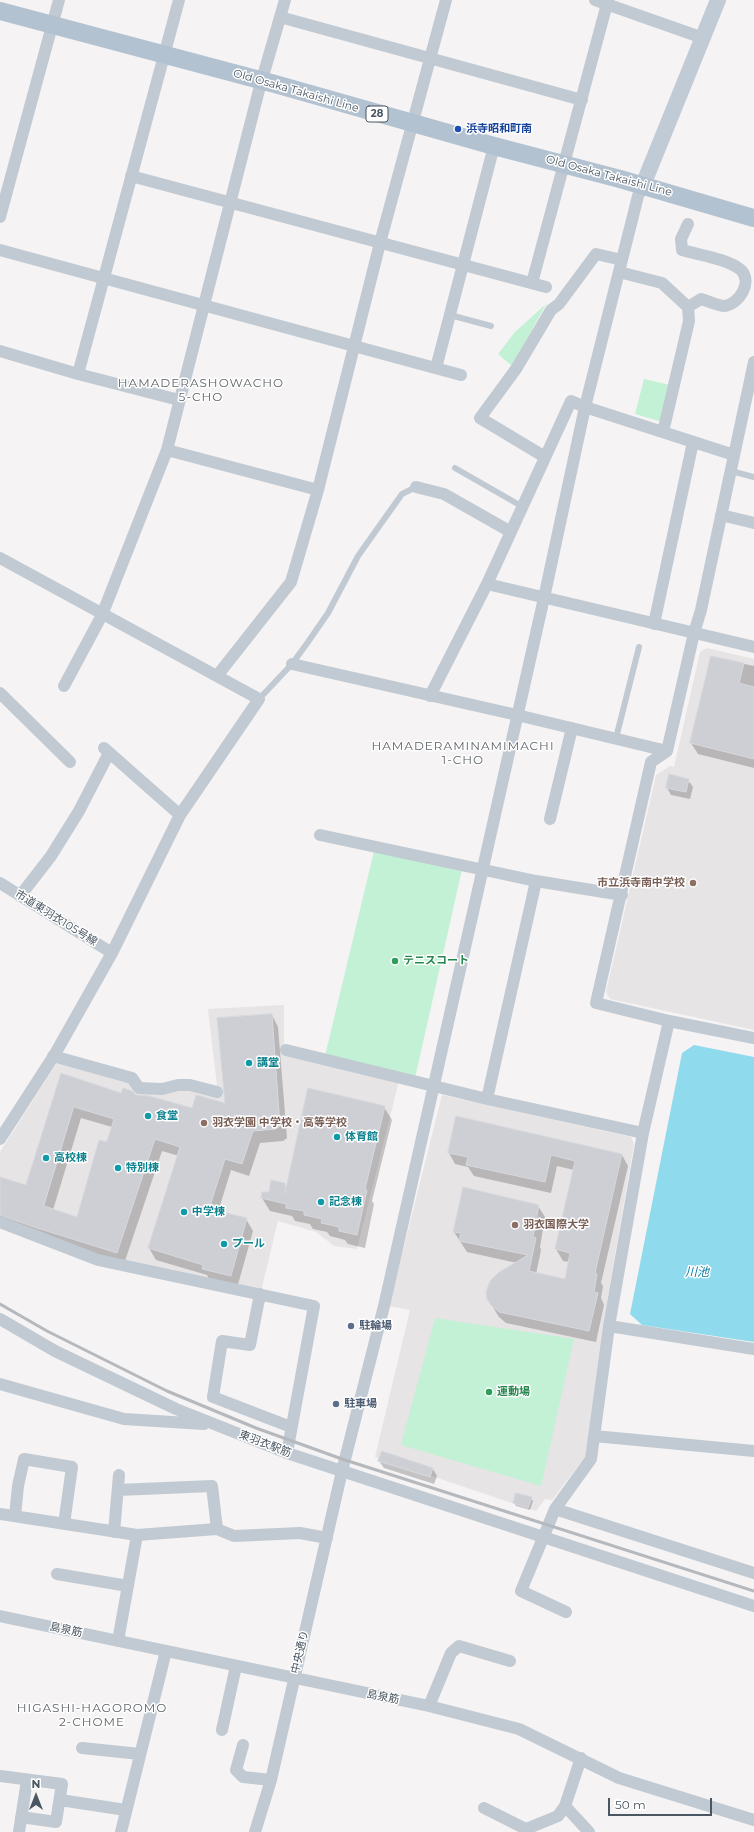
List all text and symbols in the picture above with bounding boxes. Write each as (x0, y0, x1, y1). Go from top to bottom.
street label: Old Osaka Takaishi Line (232, 67, 360, 115)
road number: 28 (366, 106, 388, 122)
place label: 浜寺昭和町南 (466, 122, 532, 136)
marker: 浜寺昭和町南 (453, 124, 463, 134)
street label: Old Osaka Takaishi Line (544, 153, 674, 199)
district label: HAMADERASHOWACHO 5-CHO (118, 376, 284, 404)
district label: HAMADERAMINAMIMACHI 1-CHO (371, 739, 555, 767)
place label: 市立浜寺南中学校 (597, 876, 685, 890)
marker: 市立浜寺南中学校 (688, 878, 698, 888)
street label: 市道東羽衣105号線 (12, 887, 100, 949)
place label: テニスコート (403, 954, 469, 968)
marker: テニスコート (390, 956, 400, 966)
place label: 講堂 (257, 1056, 279, 1070)
marker: 講堂 (244, 1058, 254, 1068)
place label: 食堂 (156, 1109, 178, 1123)
marker: 食堂 (143, 1111, 153, 1121)
place label: 羽衣学園 中学校・高等学校 (212, 1116, 347, 1130)
marker: 羽衣学園 中学校・高等学校 (199, 1118, 209, 1128)
place label: 体育館 (345, 1130, 378, 1144)
marker: 体育館 (332, 1132, 342, 1142)
place label: 高校棟 (54, 1151, 87, 1165)
marker: 高校棟 (41, 1153, 51, 1163)
place label: 特別棟 (126, 1161, 159, 1175)
marker: 特別棟 (113, 1163, 123, 1173)
place label: 記念棟 (329, 1195, 362, 1209)
marker: 記念棟 (316, 1197, 326, 1207)
place label: 中学棟 (192, 1205, 225, 1219)
marker: 中学棟 (179, 1207, 189, 1217)
place label: 羽衣国際大学 (523, 1218, 589, 1232)
marker: 羽衣国際大学 (510, 1220, 520, 1230)
place label: プール (232, 1237, 265, 1251)
marker: プール (219, 1239, 229, 1249)
water label: 川池 (685, 1265, 709, 1279)
place label: 駐輪場 (359, 1319, 392, 1333)
marker: 駐輪場 (346, 1321, 356, 1331)
place label: 運動場 (497, 1385, 530, 1399)
marker: 運動場 (484, 1387, 494, 1397)
place label: 駐車場 (344, 1397, 377, 1411)
marker: 駐車場 (331, 1399, 341, 1409)
street label: 東羽衣駅筋 (237, 1428, 293, 1460)
street label: 島泉筋 (48, 1620, 84, 1640)
street label: 中央通り (289, 1629, 311, 1675)
street label: 島泉筋 (366, 1687, 400, 1707)
district label: HIGASHI-HAGOROMO 2-CHOME (17, 1701, 167, 1729)
north arrow (16, 1776, 56, 1816)
text: N (32, 1777, 40, 1791)
scale bar (610, 1790, 714, 1816)
text: 50 m (615, 1797, 646, 1812)

